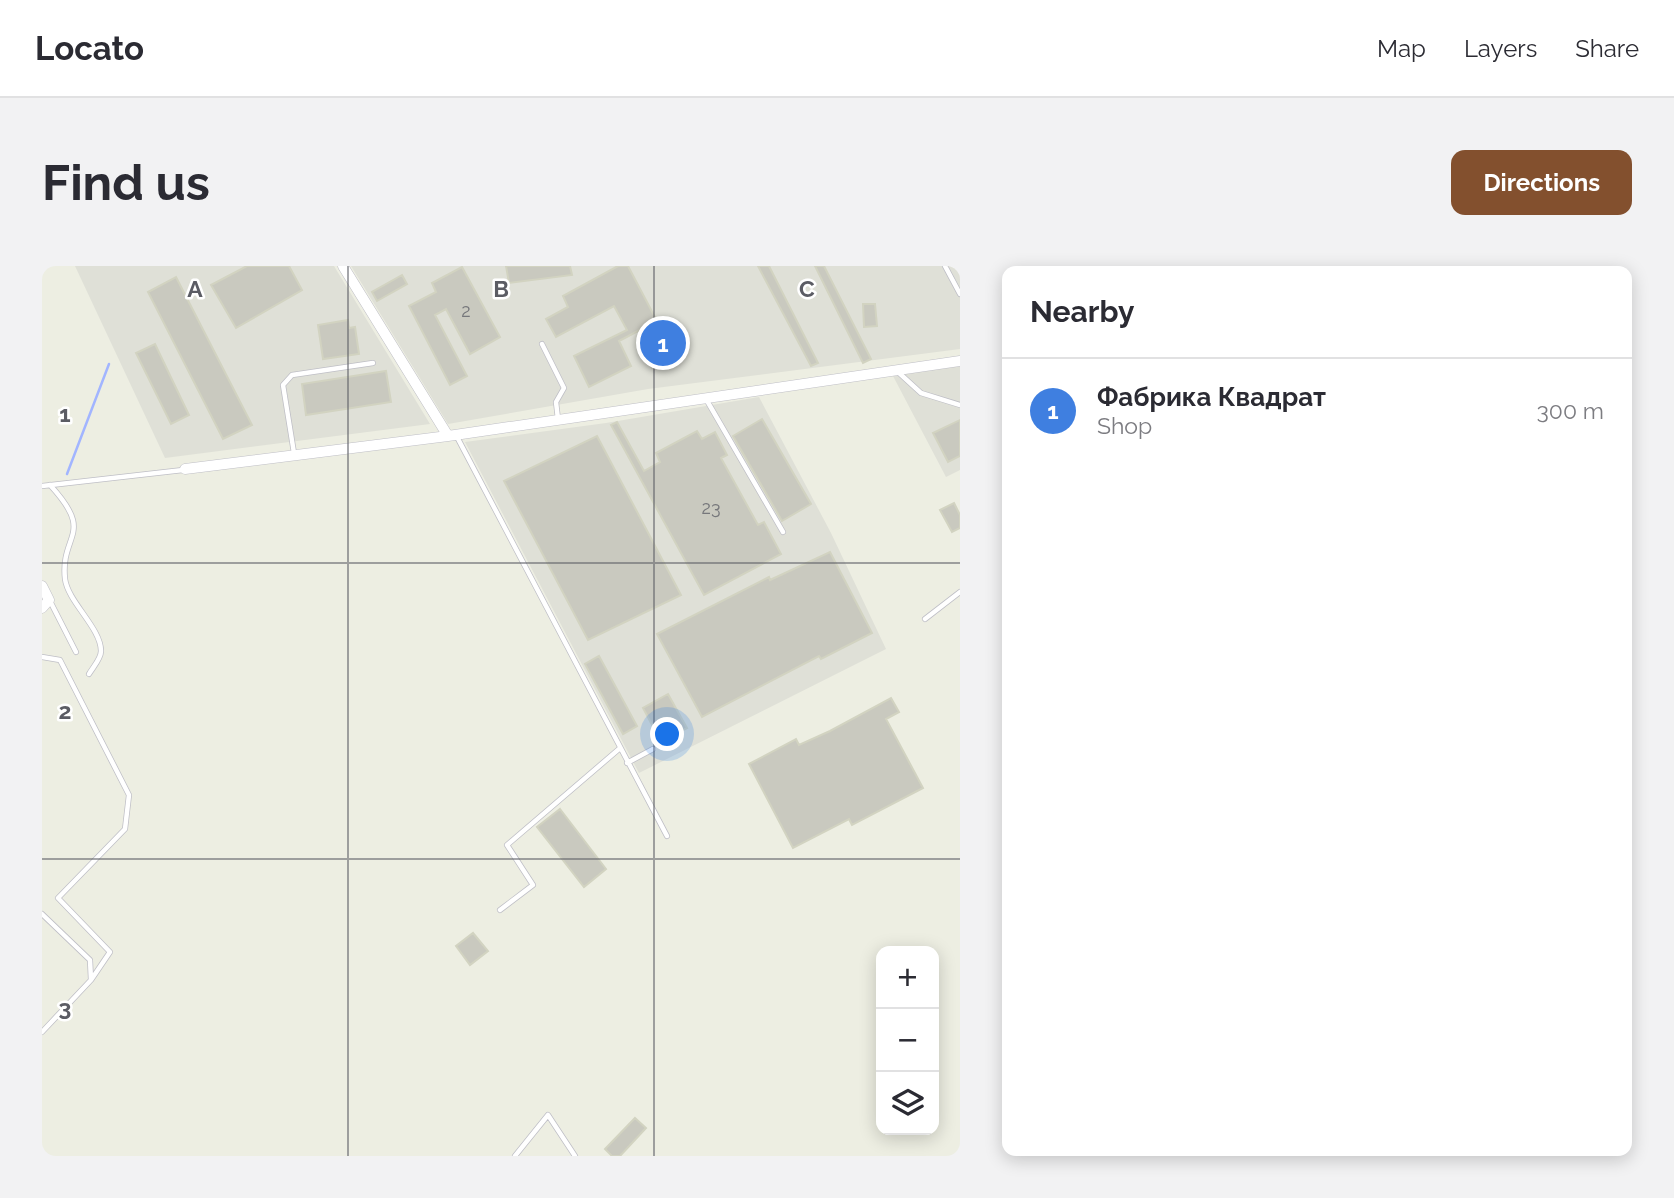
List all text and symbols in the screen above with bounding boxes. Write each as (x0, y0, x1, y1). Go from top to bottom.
text: Locato (35, 29, 144, 68)
text: Map (1377, 34, 1426, 63)
text: Layers (1464, 34, 1537, 63)
text: Share (1575, 34, 1639, 63)
button: Directions (1451, 150, 1632, 215)
text: Find us (42, 154, 210, 211)
text: A (187, 275, 203, 302)
text: B (493, 275, 509, 302)
text: C (799, 275, 815, 302)
text: Nearby (1030, 294, 1134, 329)
house number: 2 (461, 300, 471, 321)
pin: 1 (640, 317, 686, 369)
text: Фабрика Квадрат (1097, 382, 1326, 412)
text: 1 (1047, 397, 1059, 424)
text: 300 m (1537, 397, 1604, 424)
text: 1 (59, 400, 71, 427)
text: Shop (1097, 412, 1152, 439)
house number: 23 (702, 497, 721, 518)
text: 2 (59, 697, 71, 724)
your location (650, 717, 684, 751)
map controls (876, 946, 939, 1135)
button: + (876, 946, 939, 1009)
text: 3 (59, 994, 71, 1021)
button: − (876, 1009, 939, 1072)
button: layers (876, 1072, 939, 1135)

